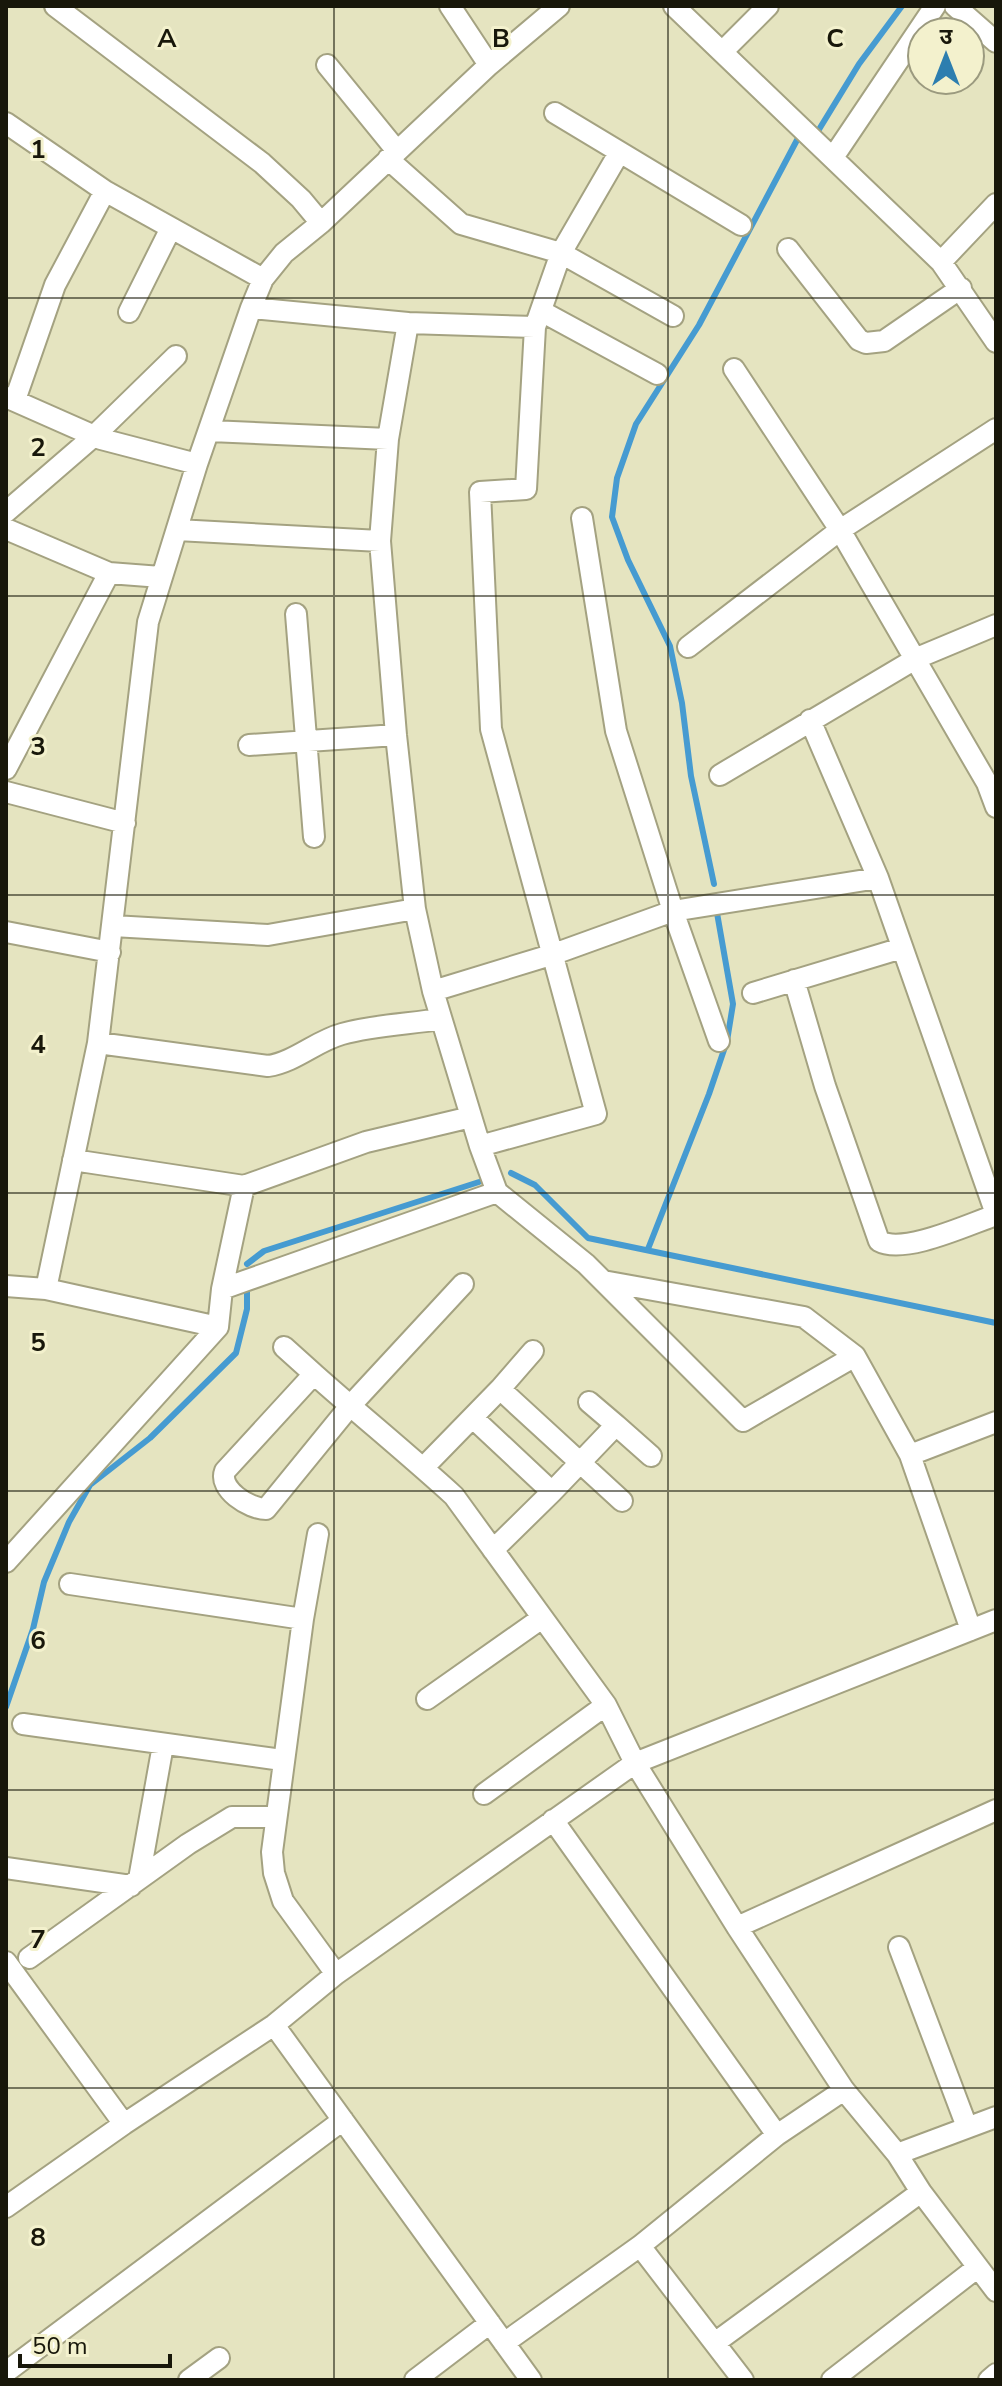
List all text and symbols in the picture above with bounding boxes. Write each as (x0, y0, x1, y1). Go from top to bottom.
north arrow (906, 16, 986, 96)
text: A (157, 21, 177, 56)
text: B (492, 21, 510, 56)
text: C (826, 21, 844, 56)
text: उ (940, 22, 954, 52)
text: 1 (30, 132, 46, 167)
text: 2 (30, 430, 46, 465)
text: 3 (30, 729, 46, 764)
text: 4 (30, 1027, 46, 1062)
text: 5 (30, 1325, 46, 1360)
text: 6 (30, 1623, 46, 1658)
text: 7 (30, 1922, 46, 1957)
text: 8 (30, 2220, 46, 2255)
scale bar (20, 2318, 170, 2368)
text: 50 m (32, 2330, 88, 2362)

